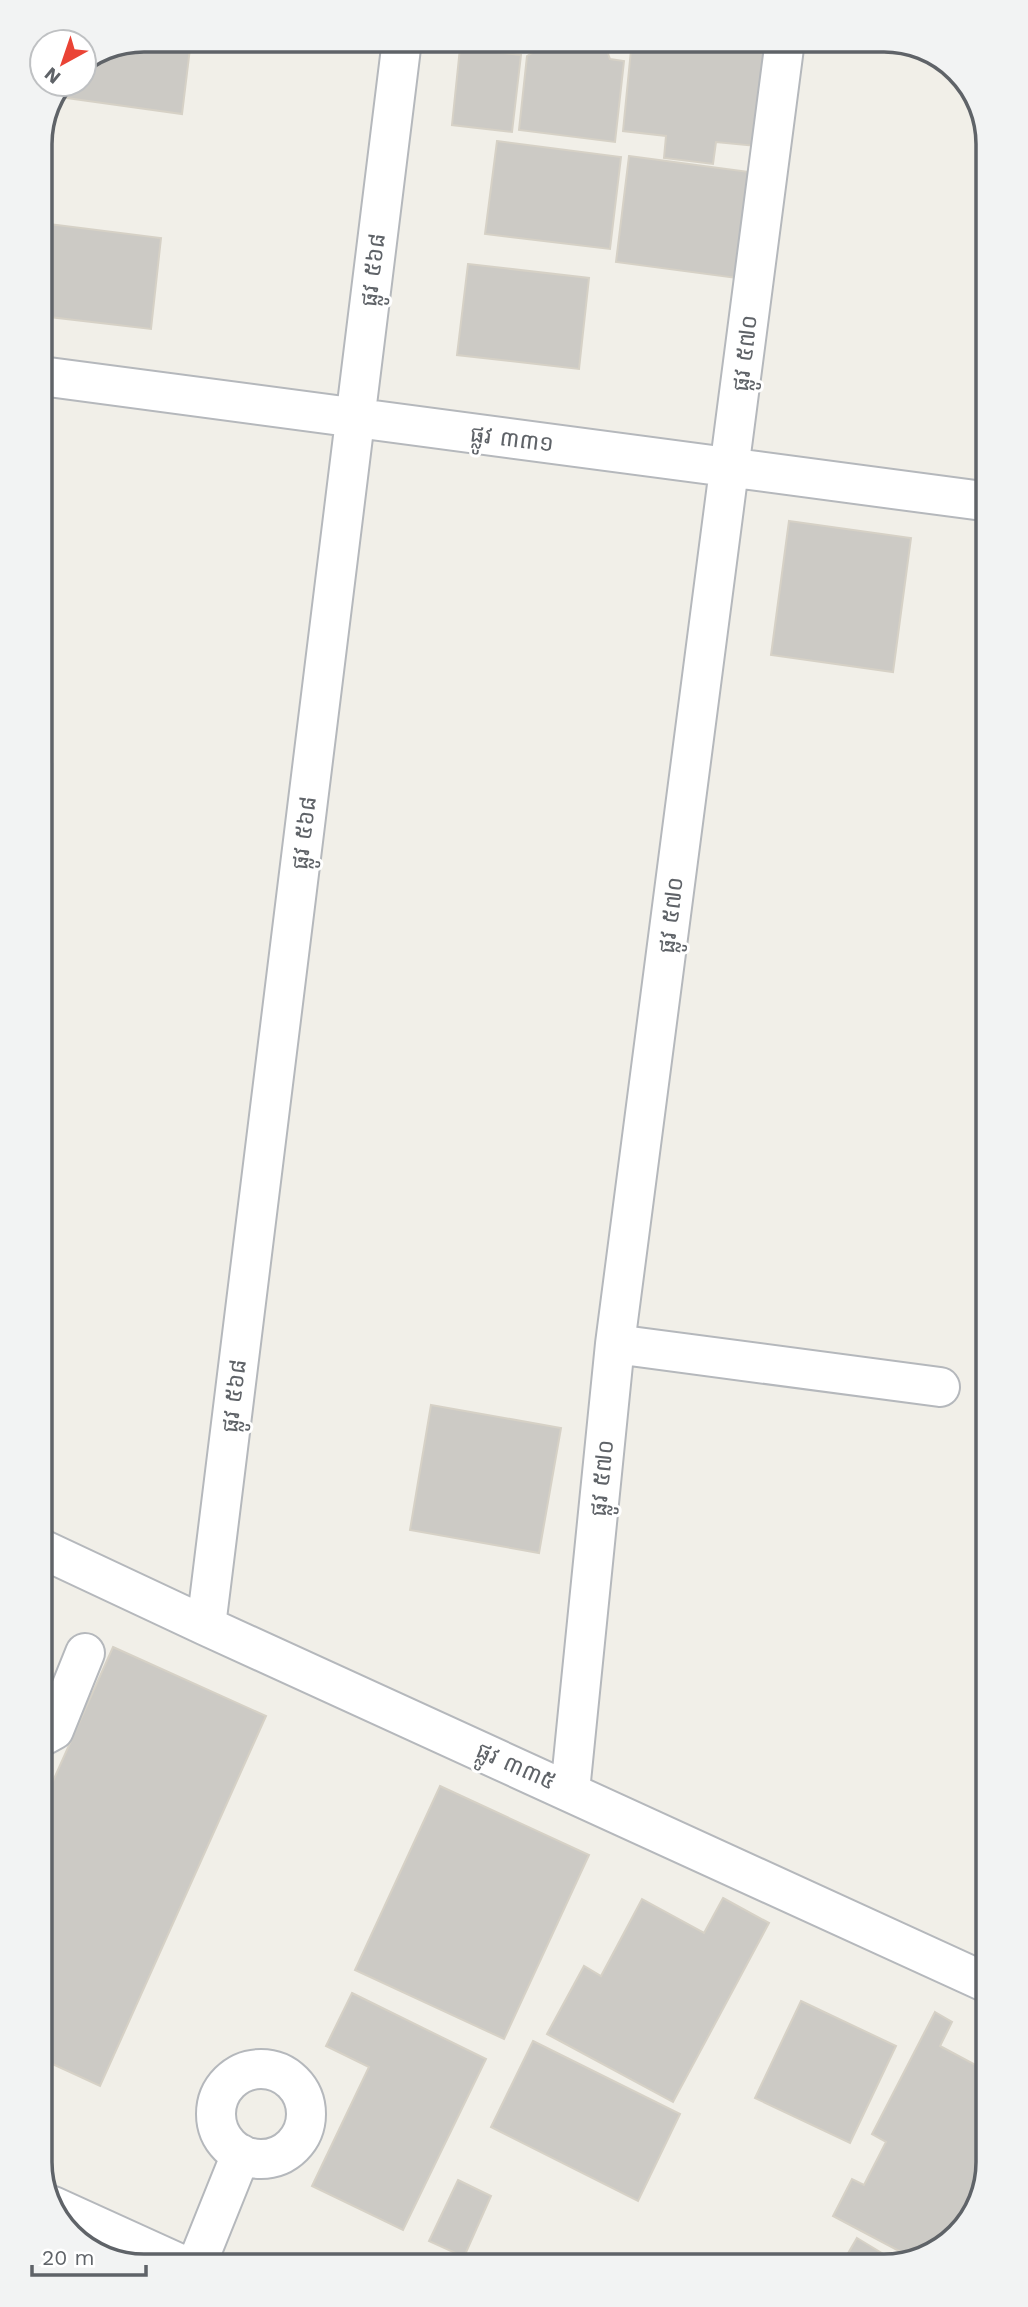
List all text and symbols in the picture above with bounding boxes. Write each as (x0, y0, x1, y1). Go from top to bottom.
north arrow (28, 28, 98, 98)
text: N (40, 62, 65, 89)
street label: ផ្លូវ ៥៦៨ (355, 232, 399, 309)
street label: ផ្លូវ ៥៧០ (727, 313, 771, 394)
street label: ផ្លូវ ៣៣១ (468, 420, 555, 465)
street label: ផ្លូវ ៥៦៨ (286, 795, 330, 872)
street label: ផ្លូវ ៥៧០ (653, 875, 697, 956)
street label: ផ្លូវ ៥៦៨ (216, 1358, 260, 1435)
street label: ផ្លូវ ៥៧០ (585, 1438, 627, 1519)
street label: ផ្លូវ ៣៣៥ (469, 1737, 560, 1803)
scale bar (32, 2234, 145, 2278)
text: 20 m (42, 2245, 94, 2270)

